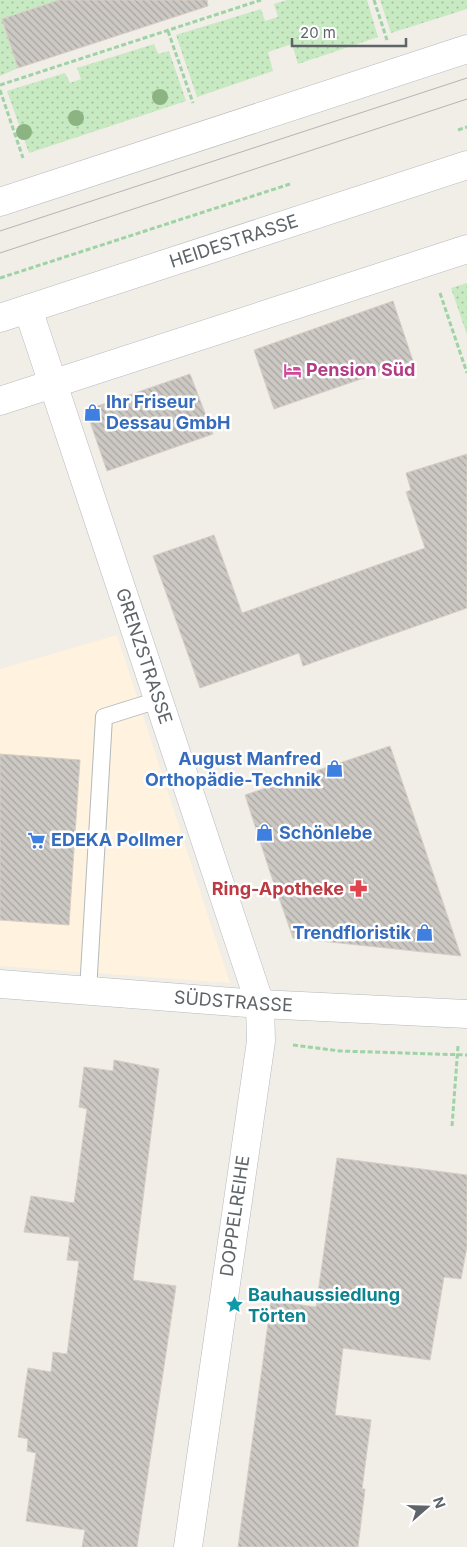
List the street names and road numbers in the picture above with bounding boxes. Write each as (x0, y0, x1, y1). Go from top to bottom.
street label: HEIDESTRASSE (167, 210, 301, 272)
street label: GRENZSTRASSE (112, 585, 177, 727)
street label: SÜDSTRASSE (173, 986, 293, 1016)
street label: DOPPELREIHE (216, 1154, 253, 1278)

